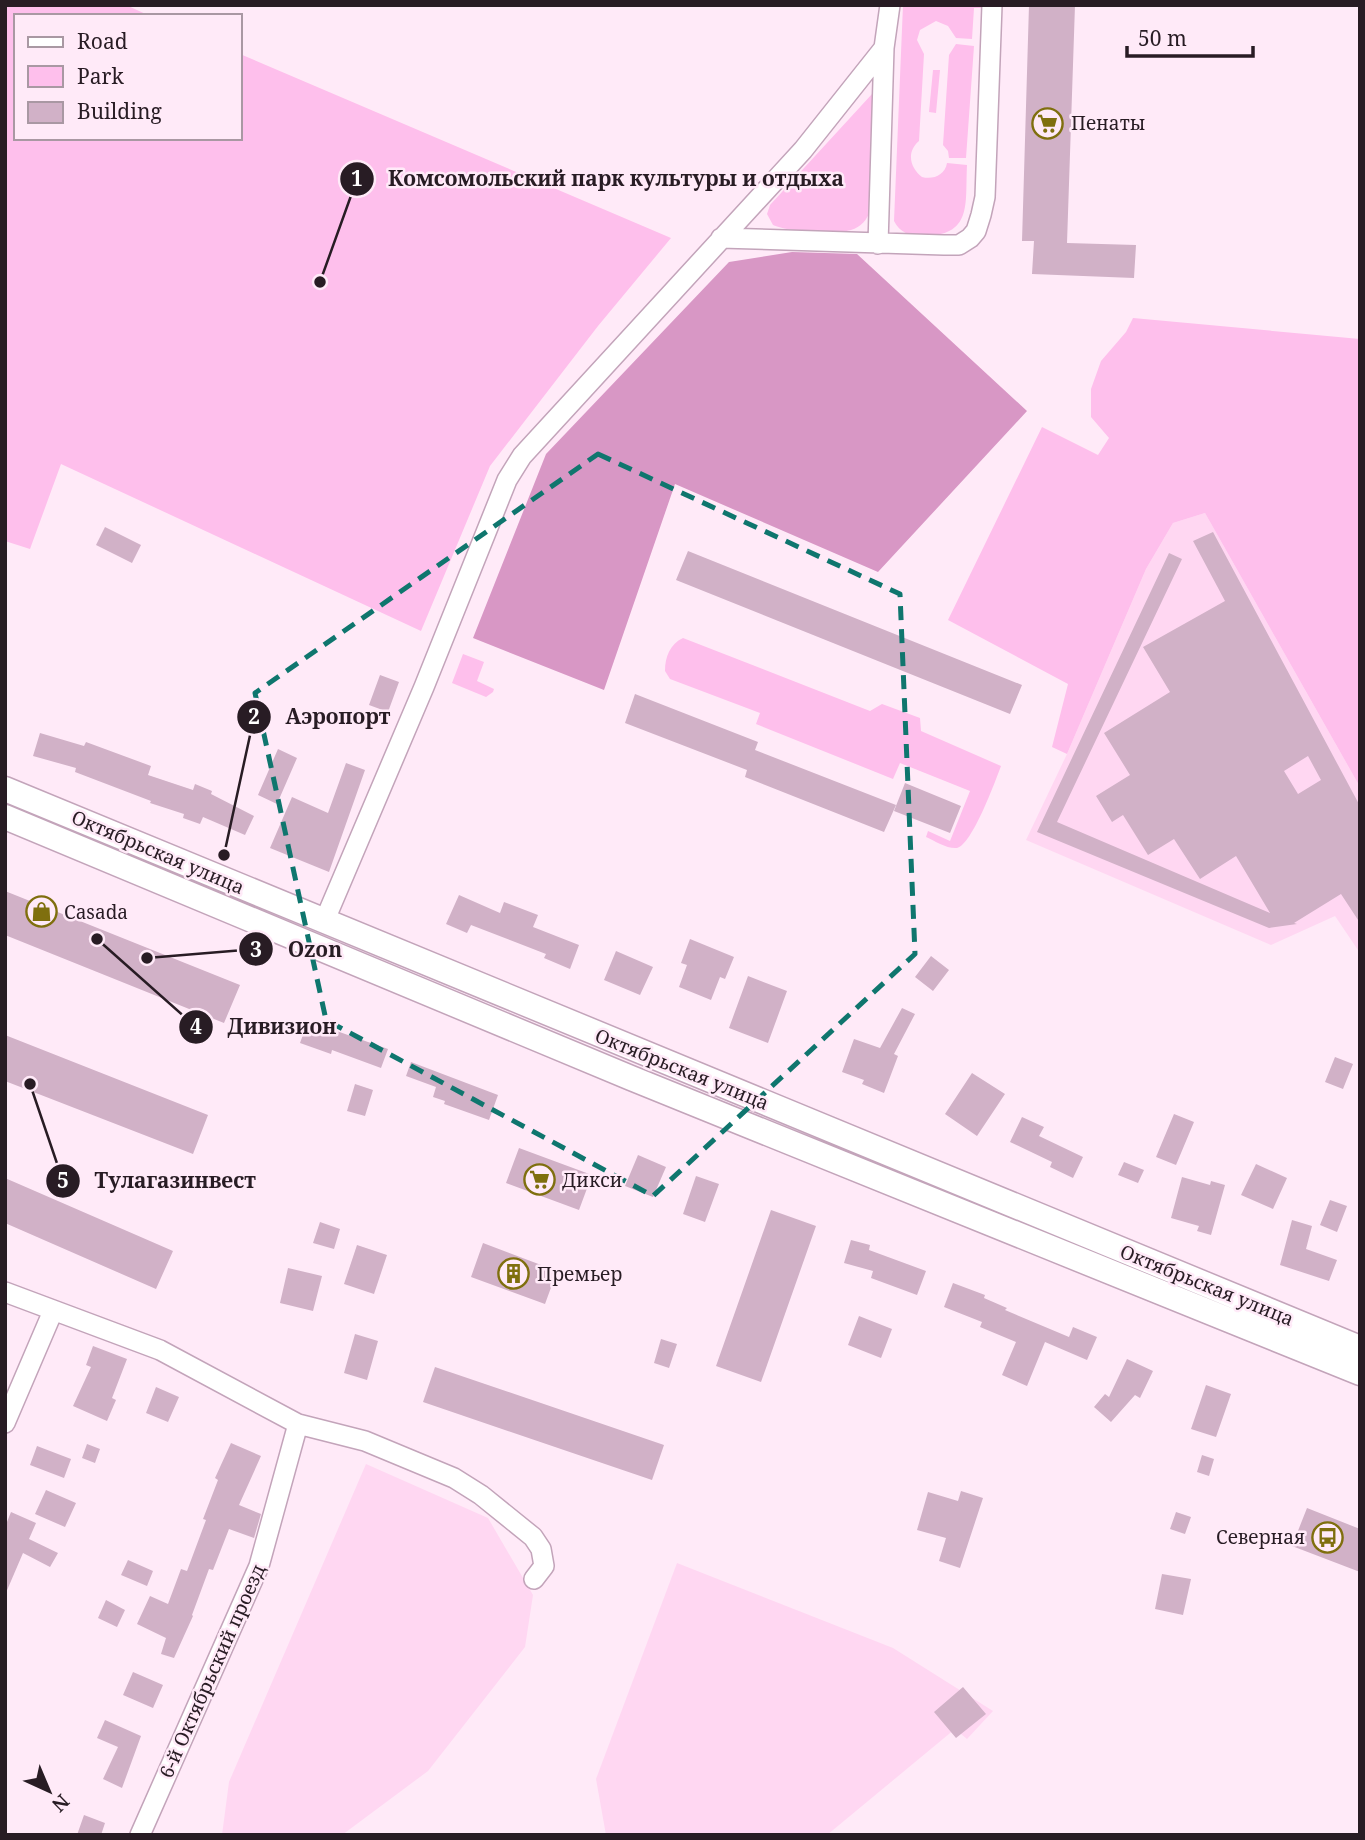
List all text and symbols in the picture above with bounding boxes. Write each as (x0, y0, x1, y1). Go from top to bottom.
legend (14, 14, 242, 140)
scale bar (1127, 14, 1253, 58)
text: 50 m (1138, 24, 1187, 52)
text: Road (77, 27, 128, 55)
text: Park (77, 62, 124, 90)
text: Building (77, 97, 162, 125)
supermarket icon: Пенаты (1031, 106, 1065, 140)
place label: Пенаты (1071, 110, 1145, 136)
callout: Комсомольский парк культуры и отдыха (339, 158, 858, 200)
text: 1 (351, 164, 363, 192)
text: Комсомольский парк культуры и отдыха (388, 164, 844, 192)
callout: Аэропорт (236, 696, 404, 738)
text: 2 (248, 702, 260, 730)
text: Аэропорт (286, 702, 391, 730)
street label: Октябрьская улица (68, 804, 248, 900)
shop icon: Casada (24, 895, 58, 929)
place label: Casada (64, 899, 128, 925)
callout: Ozon (238, 928, 356, 970)
text: 3 (250, 935, 262, 963)
text: Ozon (288, 935, 342, 963)
callout: Дивизион (178, 1006, 350, 1048)
text: 4 (190, 1012, 202, 1040)
text: Дивизион (228, 1012, 336, 1040)
street label: Октябрьская улица (591, 1022, 773, 1116)
callout: Тулагазинвест (46, 1160, 270, 1202)
supermarket icon: Дикси (522, 1163, 556, 1197)
text: 5 (57, 1166, 69, 1194)
text: Тулагазинвест (94, 1166, 256, 1194)
place label: Дикси (562, 1167, 623, 1193)
street label: Октябрьская улица (1116, 1238, 1298, 1332)
building icon: Премьер (497, 1257, 531, 1291)
place label: Премьер (537, 1261, 622, 1287)
bus stop icon: Северная (1311, 1520, 1345, 1554)
place label: Северная (1216, 1524, 1305, 1550)
street label: 6-й Октябрьский проезд (153, 1560, 271, 1782)
north arrow (14, 1756, 84, 1826)
text: N (46, 1789, 75, 1818)

